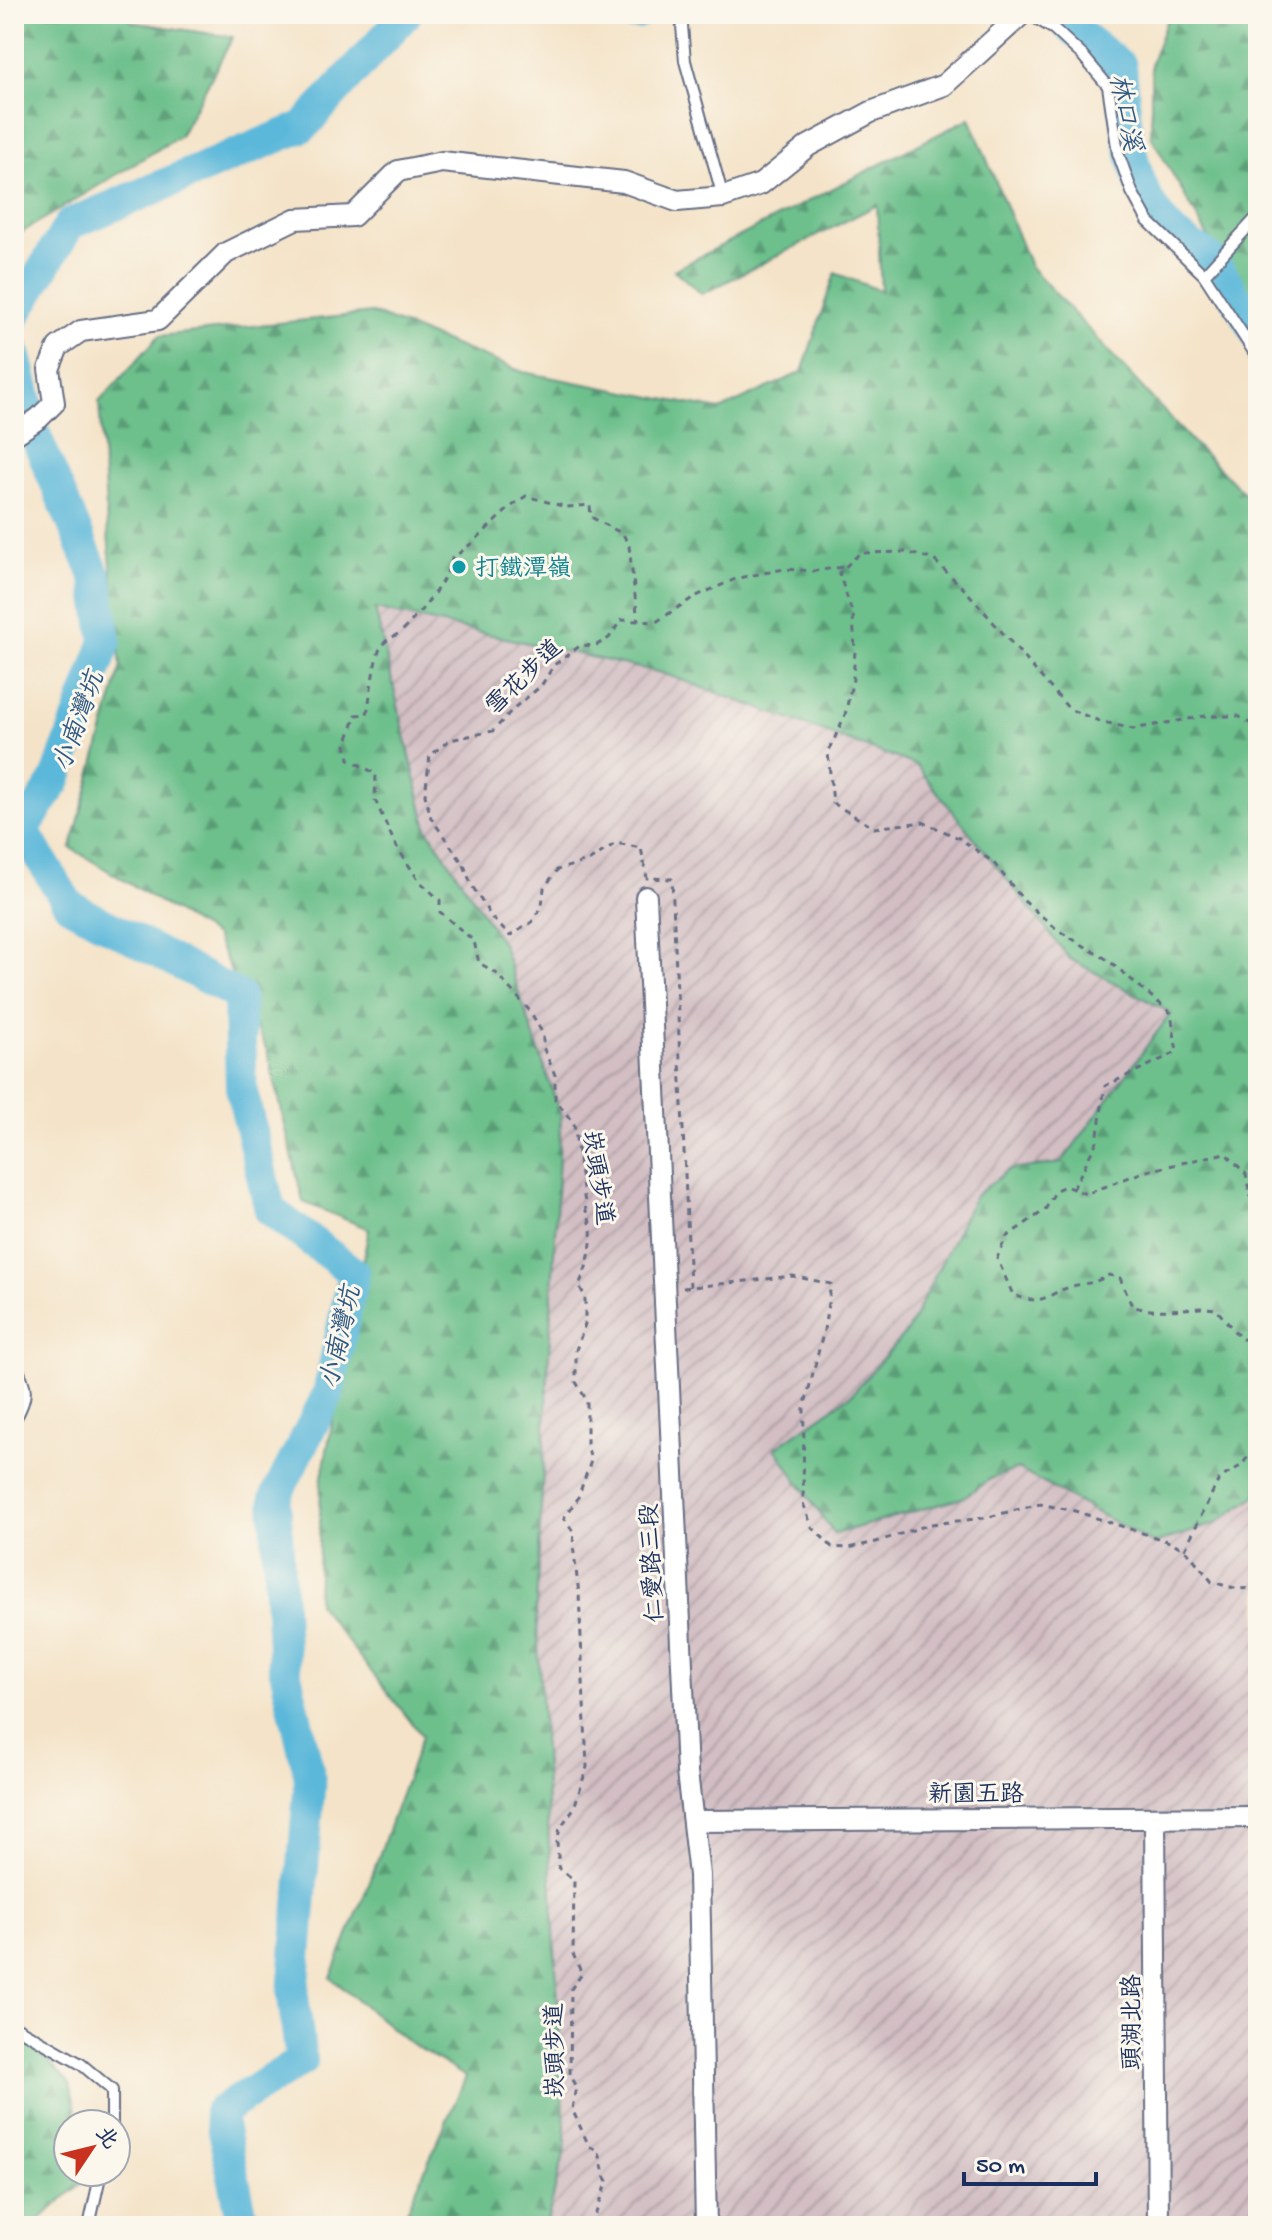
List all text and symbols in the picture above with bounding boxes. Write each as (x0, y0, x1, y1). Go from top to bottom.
water label: 林口溪 (1100, 71, 1148, 156)
place label: 打鐵潭嶺 (475, 555, 571, 585)
marker: 打鐵潭嶺 (450, 558, 468, 576)
street label: 雪花步道 (480, 634, 570, 722)
water label: 小南灣坑 (47, 665, 115, 777)
street label: 崁頭步道 (574, 1128, 618, 1227)
water label: 小南灣坑 (315, 1280, 371, 1392)
street label: 仁愛路三段 (635, 1502, 672, 1624)
street label: 新園五路 (928, 1780, 1024, 1811)
street label: 頭湖北路 (1118, 1974, 1149, 2070)
street label: 崁頭步道 (541, 2003, 573, 2099)
north arrow (52, 2108, 132, 2188)
text: 北 (88, 2122, 122, 2155)
scale bar (964, 2136, 1096, 2186)
text: 50 m (976, 2153, 1025, 2182)

